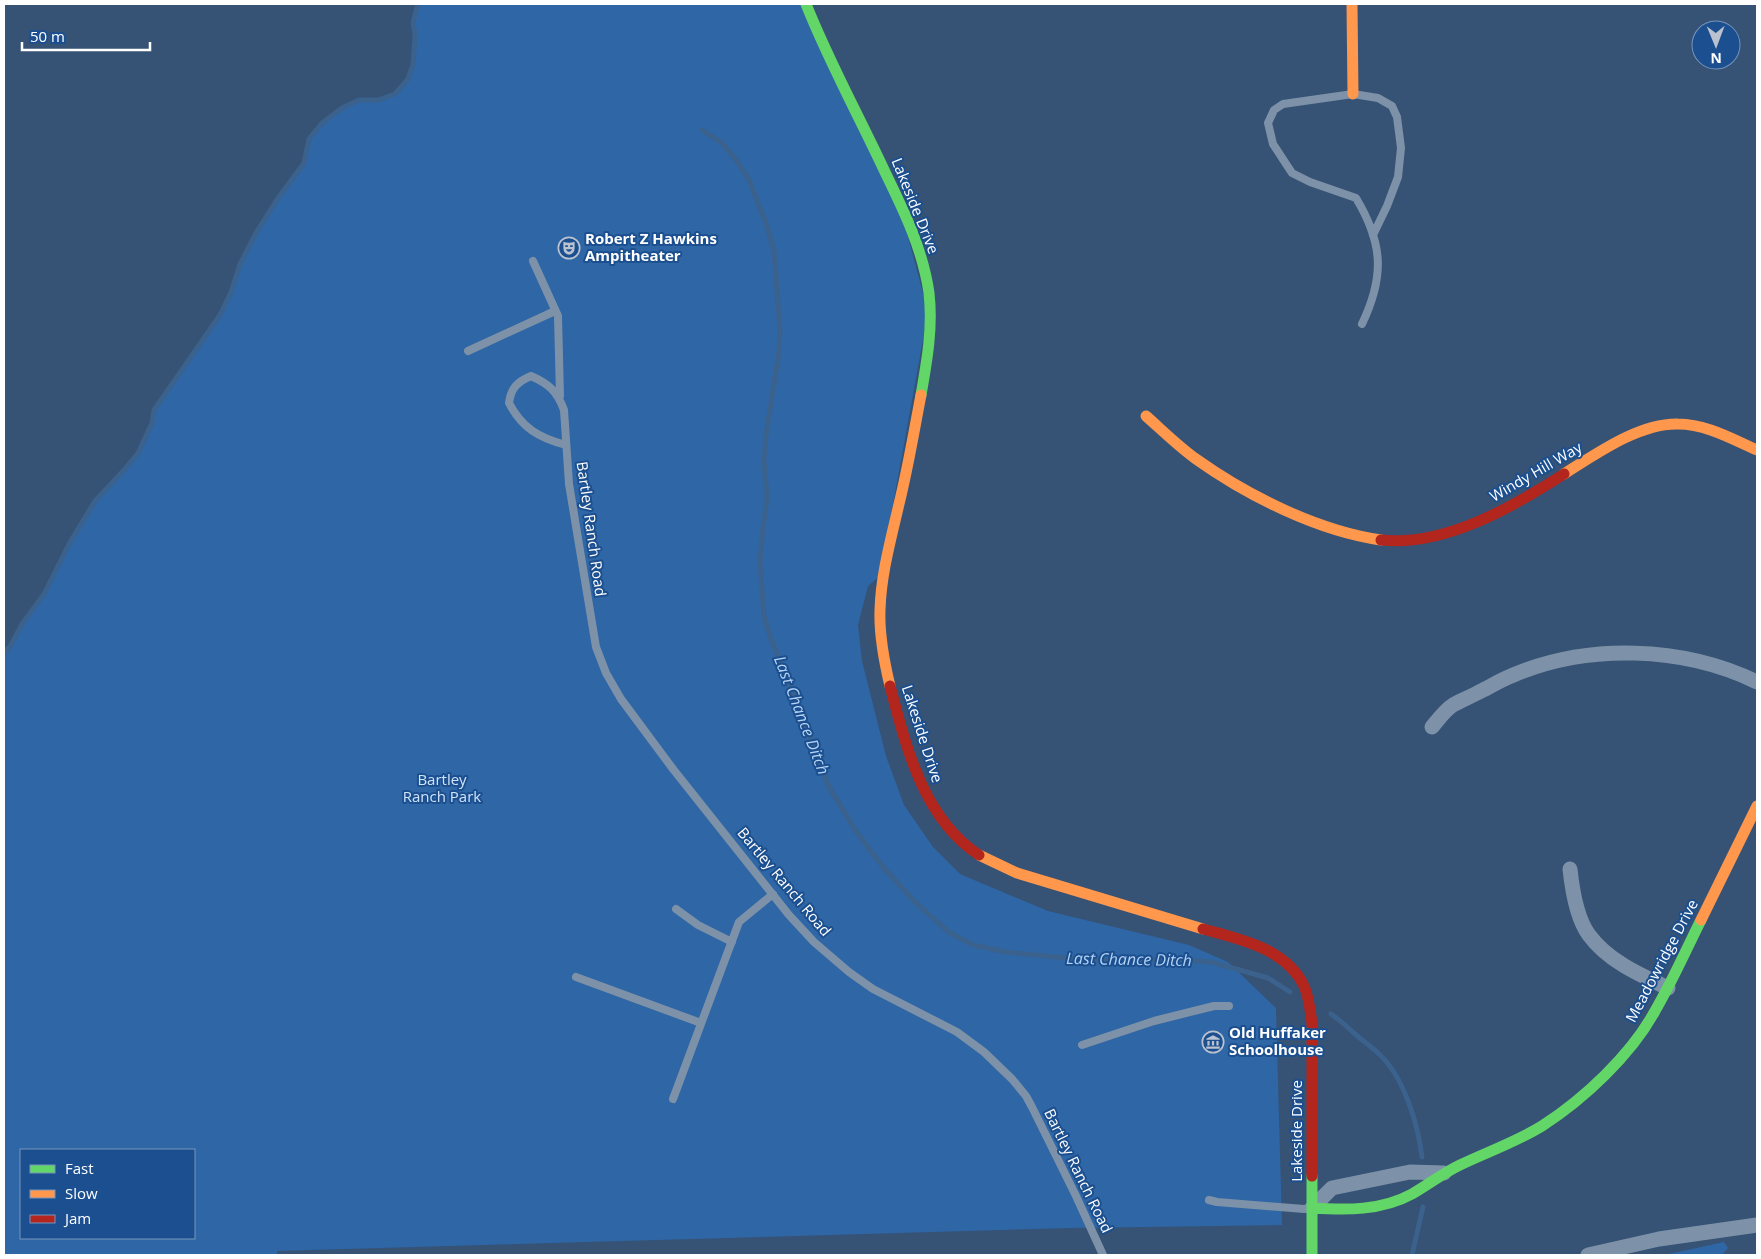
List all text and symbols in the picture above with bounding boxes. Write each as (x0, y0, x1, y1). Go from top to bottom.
scale bar (22, 20, 150, 52)
north arrow (1691, 20, 1741, 70)
text: 50 m (30, 26, 65, 46)
text: N (1710, 49, 1722, 68)
street label: Lakeside Drive (888, 155, 944, 256)
place label: Robert Z Hawkins Ampitheater (585, 228, 717, 265)
theatre icon: Robert Z Hawkins Ampitheater (557, 236, 581, 260)
street label: Windy Hill Way (1486, 436, 1586, 506)
street label: Bartley Ranch Road (573, 460, 611, 598)
water label: Last Chance Ditch (769, 652, 835, 778)
street label: Lakeside Drive (898, 682, 948, 785)
park label: Bartley Ranch Park (403, 769, 481, 806)
street label: Bartley Ranch Road (733, 823, 836, 940)
street label: Meadowridge Drive (1620, 896, 1702, 1025)
water label: Last Chance Ditch (1066, 947, 1192, 971)
place label: Old Huffaker Schoolhouse (1229, 1022, 1326, 1059)
museum icon: Old Huffaker Schoolhouse (1201, 1030, 1225, 1054)
street label: Lakeside Drive (1286, 1080, 1306, 1182)
street label: Bartley Ranch Road (1040, 1105, 1118, 1236)
legend (20, 1149, 195, 1239)
text: Fast (65, 1158, 94, 1178)
text: Slow (65, 1183, 98, 1203)
text: Jam (63, 1208, 91, 1228)

